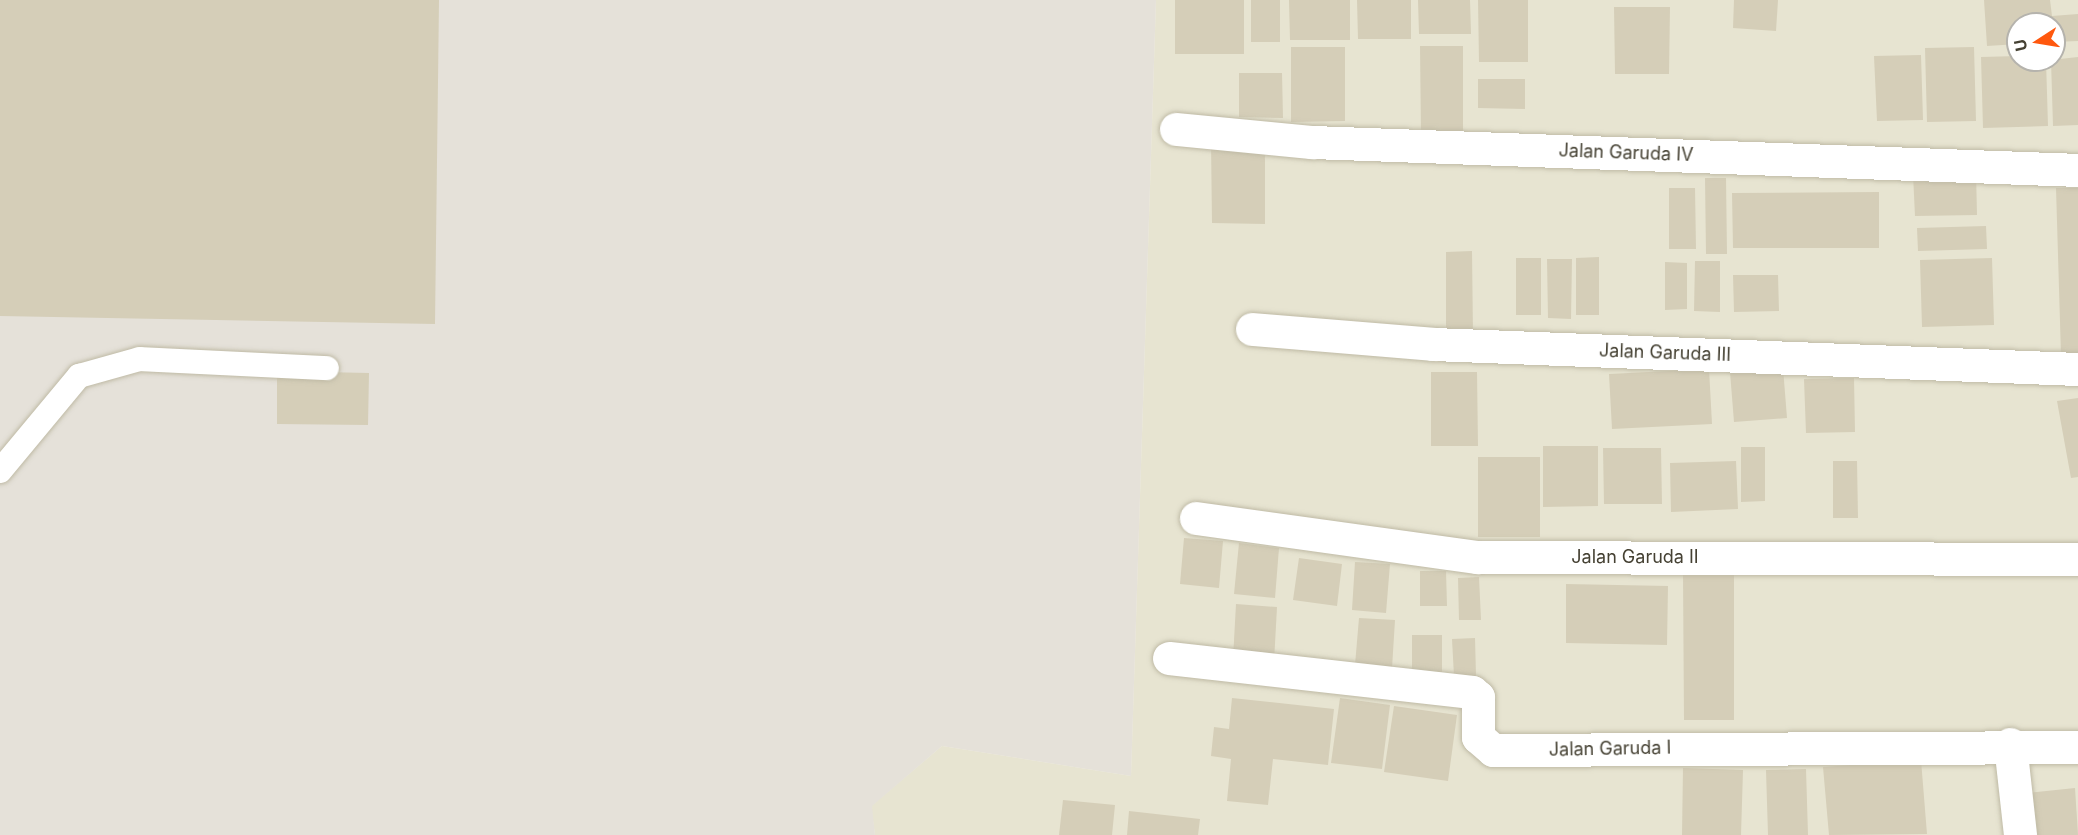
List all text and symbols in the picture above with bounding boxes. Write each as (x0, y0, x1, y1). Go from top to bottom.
north arrow (2006, 12, 2066, 72)
text: U (2009, 38, 2031, 53)
street label: Jalan Garuda IV (1558, 140, 1694, 166)
street label: Jalan Garuda III (1599, 340, 1731, 366)
street label: Jalan Garuda II (1571, 546, 1699, 568)
street label: Jalan Garuda I (1549, 737, 1671, 761)

